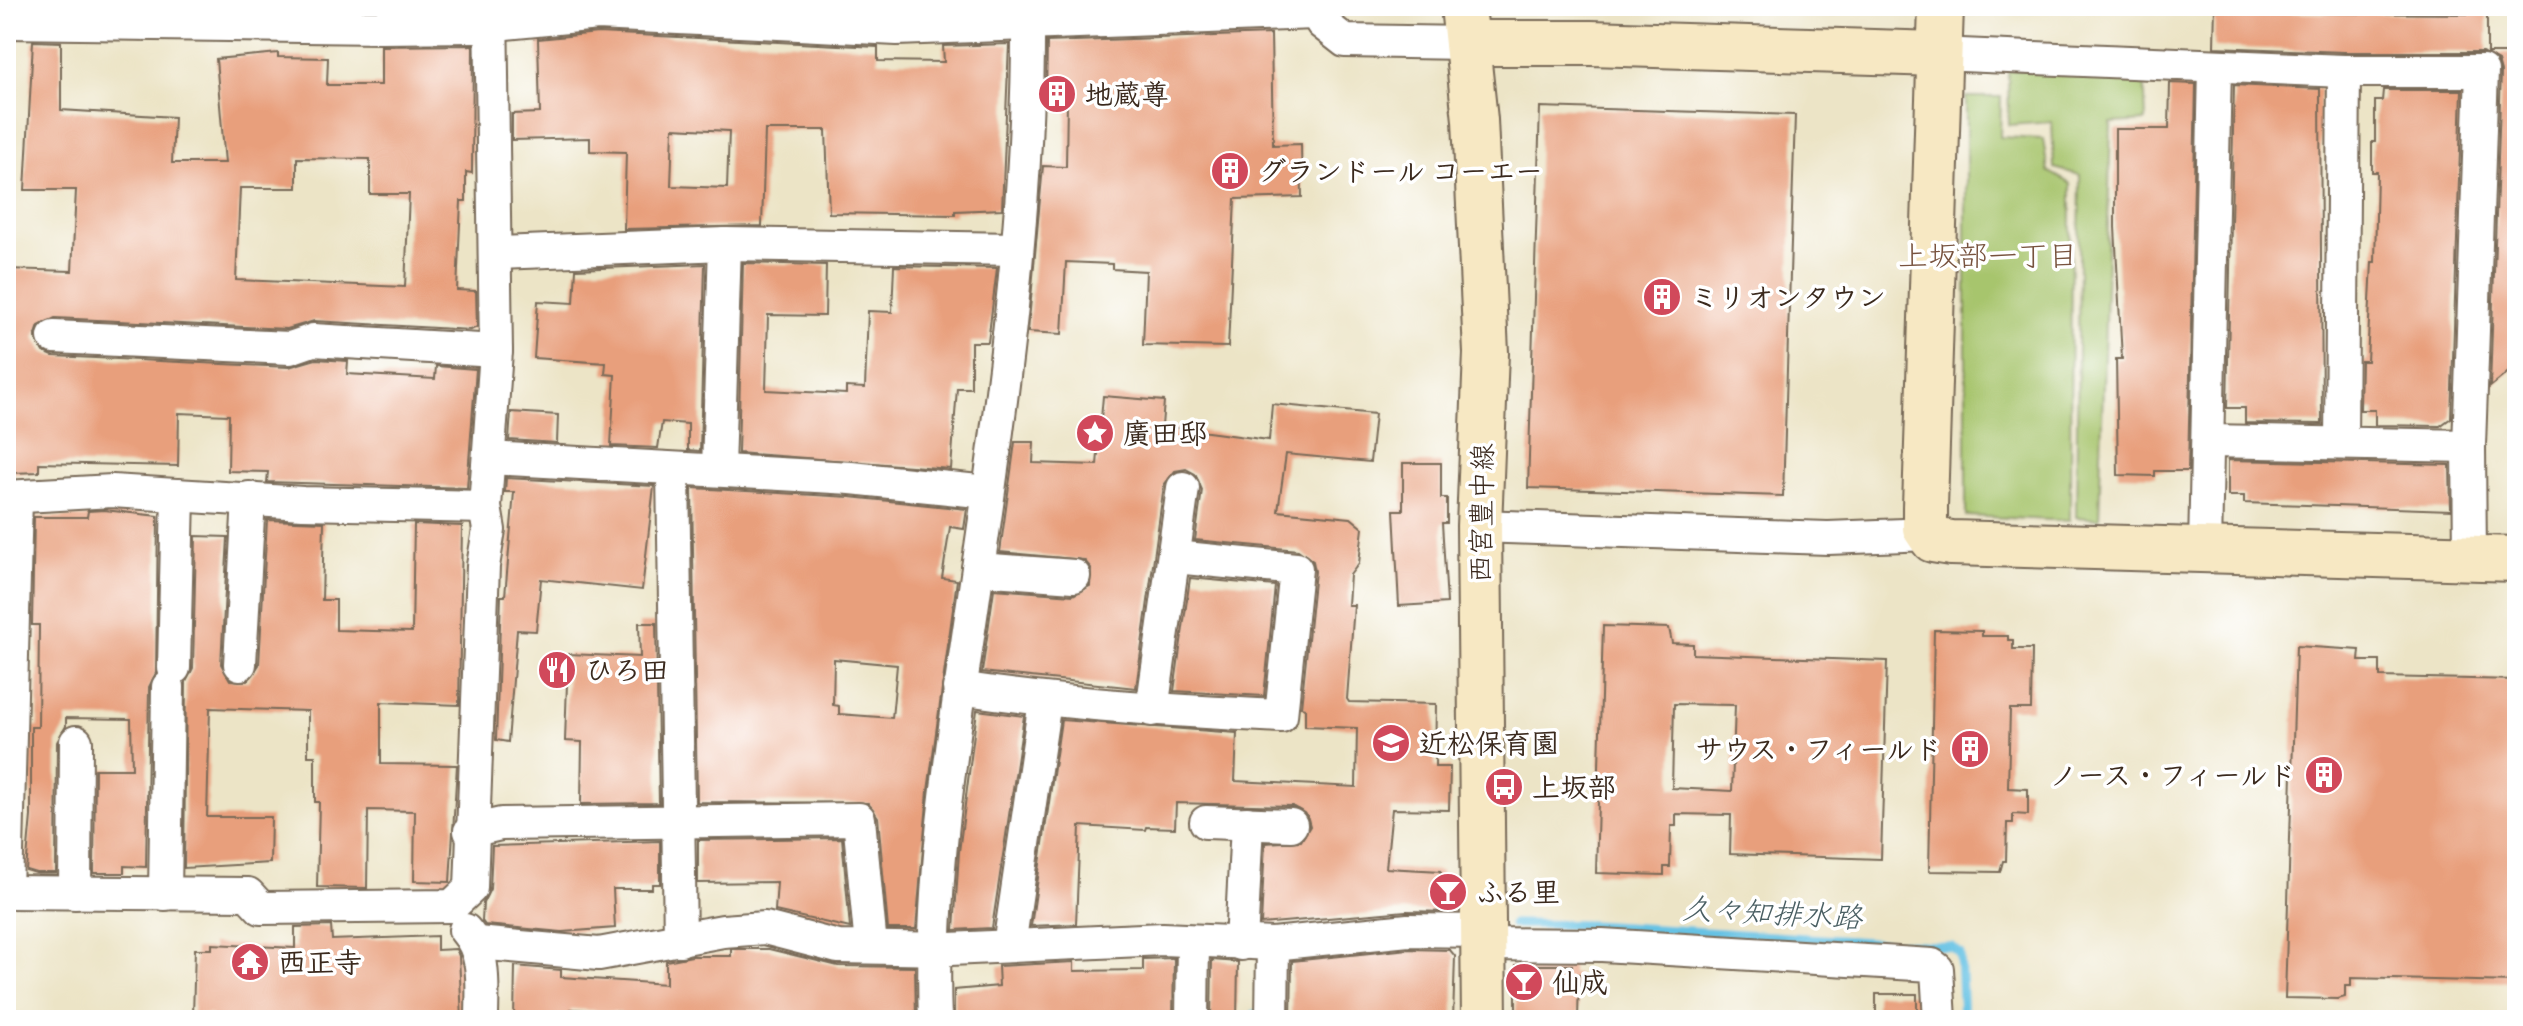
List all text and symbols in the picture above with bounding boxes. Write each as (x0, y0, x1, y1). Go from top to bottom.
building icon: 地蔵尊 (1036, 73, 1078, 115)
place label: 地蔵尊 (1085, 76, 1169, 112)
building icon: グランドール コーエー (1209, 150, 1251, 192)
place label: グランドール コーエー (1258, 153, 1543, 189)
district label: 上坂部一丁目 (1898, 236, 2078, 274)
building icon: ミリオンタウン (1641, 276, 1683, 318)
place label: ミリオンタウン (1690, 279, 1886, 315)
place icon: 廣田邸 (1074, 412, 1116, 454)
place label: 廣田邸 (1123, 415, 1207, 451)
street label: 西宮豊中線 (1462, 443, 1500, 583)
restaurant icon: ひろ田 (536, 649, 578, 691)
place label: ひろ田 (585, 652, 669, 688)
school or university icon: 近松保育園 (1370, 722, 1412, 764)
place label: 近松保育園 (1419, 725, 1559, 761)
building icon: サウス・フィールド (1949, 728, 1991, 770)
place label: サウス・フィールド (1695, 731, 1942, 767)
building icon: ノース・フィールド (2303, 754, 2345, 796)
place label: ノース・フィールド (2049, 757, 2296, 793)
bus stop icon: 上坂部 (1483, 766, 1525, 808)
place label: 上坂部 (1532, 769, 1616, 805)
bar icon: ふる里 (1427, 871, 1469, 913)
place label: ふる里 (1476, 874, 1560, 910)
water label: 久々知排水路 (1681, 888, 1865, 936)
temple icon: 西正寺 (229, 941, 271, 983)
place label: 西正寺 (278, 944, 362, 980)
bar icon: 仙成 (1503, 961, 1545, 1003)
place label: 仙成 (1552, 964, 1608, 1000)

